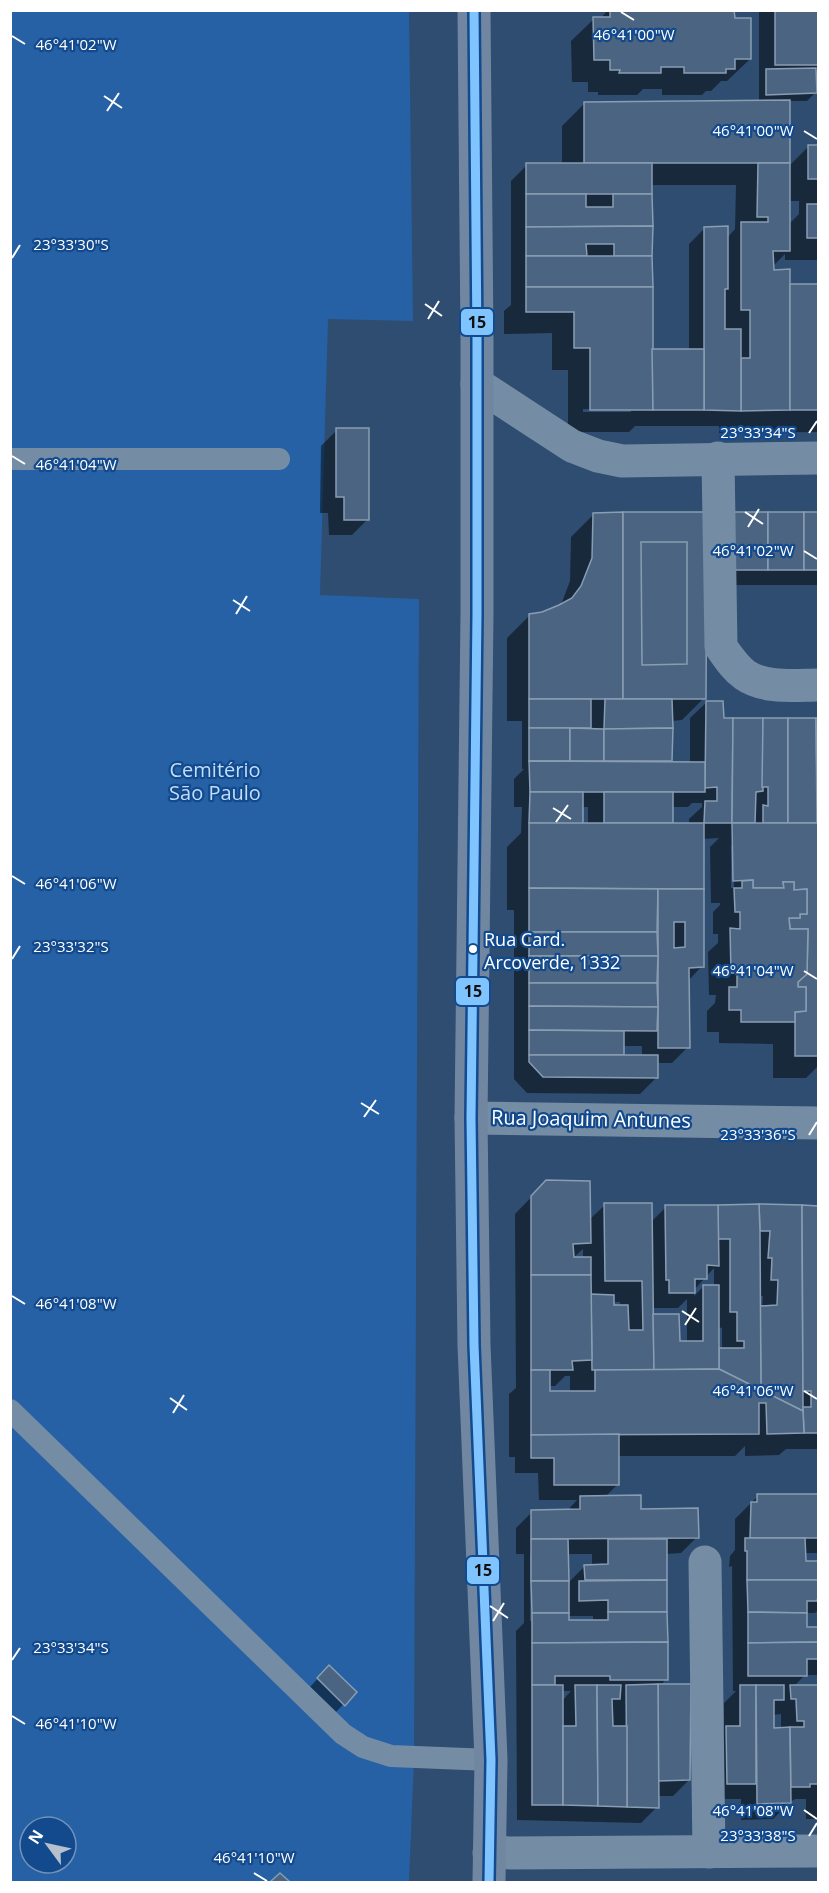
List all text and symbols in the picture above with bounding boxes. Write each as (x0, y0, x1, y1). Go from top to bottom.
text: 46°41'00"W (594, 24, 675, 44)
text: 46°41'02"W (36, 34, 117, 54)
text: 46°41'00"W (713, 120, 794, 140)
text: 23°33'30"S (33, 234, 109, 254)
line badge: 15 (460, 308, 494, 336)
text: 15 (468, 311, 486, 333)
text: 23°33'34"S (720, 422, 796, 442)
text: 46°41'04"W (36, 454, 117, 474)
text: 46°41'02"W (713, 540, 794, 560)
park label: Cemitério São Paulo (169, 756, 261, 806)
text: 46°41'06"W (36, 873, 117, 893)
place label: Rua Card. Arcoverde, 1332 (484, 927, 620, 974)
text: 23°33'32"S (33, 936, 109, 956)
marker: Rua Card. Arcoverde, 1332 (467, 943, 479, 955)
text: 46°41'04"W (713, 960, 794, 980)
line badge: 15 (455, 977, 490, 1006)
text: 15 (464, 980, 482, 1002)
street label: Rua Joaquim Antunes (491, 1103, 691, 1134)
text: 23°33'36"S (720, 1124, 796, 1144)
text: 46°41'08"W (36, 1293, 117, 1313)
text: 46°41'06"W (713, 1380, 794, 1400)
line badge: 15 (466, 1556, 500, 1585)
text: 15 (474, 1559, 492, 1581)
text: 23°33'34"S (33, 1637, 109, 1657)
text: 46°41'10"W (36, 1713, 117, 1733)
text: 46°41'08"W (713, 1800, 794, 1820)
north arrow (18, 1815, 78, 1875)
text: N (23, 1825, 48, 1848)
text: 23°33'38"S (720, 1825, 796, 1845)
text: 46°41'10"W (214, 1847, 295, 1867)

